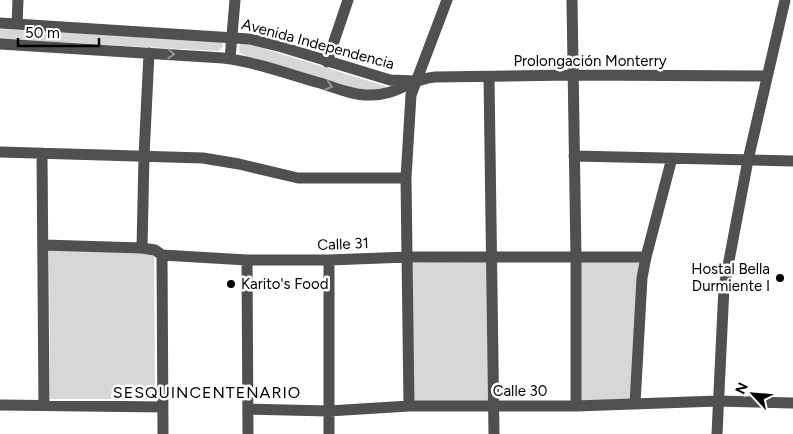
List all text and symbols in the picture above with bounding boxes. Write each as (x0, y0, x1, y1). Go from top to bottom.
scale bar (18, 15, 99, 47)
street label: Avenida Independencia (240, 15, 396, 73)
text: 50 m (25, 24, 60, 42)
one-way arrow (167, 49, 175, 60)
street label: Prolongación Monterry (513, 52, 667, 70)
one-way arrow (325, 81, 333, 91)
street label: Calle 31 (317, 234, 369, 254)
place label: Hostal Bella Durmiente I (691, 260, 770, 295)
marker: Hostal Bella Durmiente I (774, 272, 786, 284)
place label: Karito's Food (241, 275, 329, 293)
marker: Karito's Food (225, 278, 237, 290)
north arrow (728, 369, 778, 419)
text: N (732, 380, 752, 397)
street label: Calle 30 (493, 382, 547, 400)
district label: SESQUINCENTENARIO (113, 383, 301, 402)

